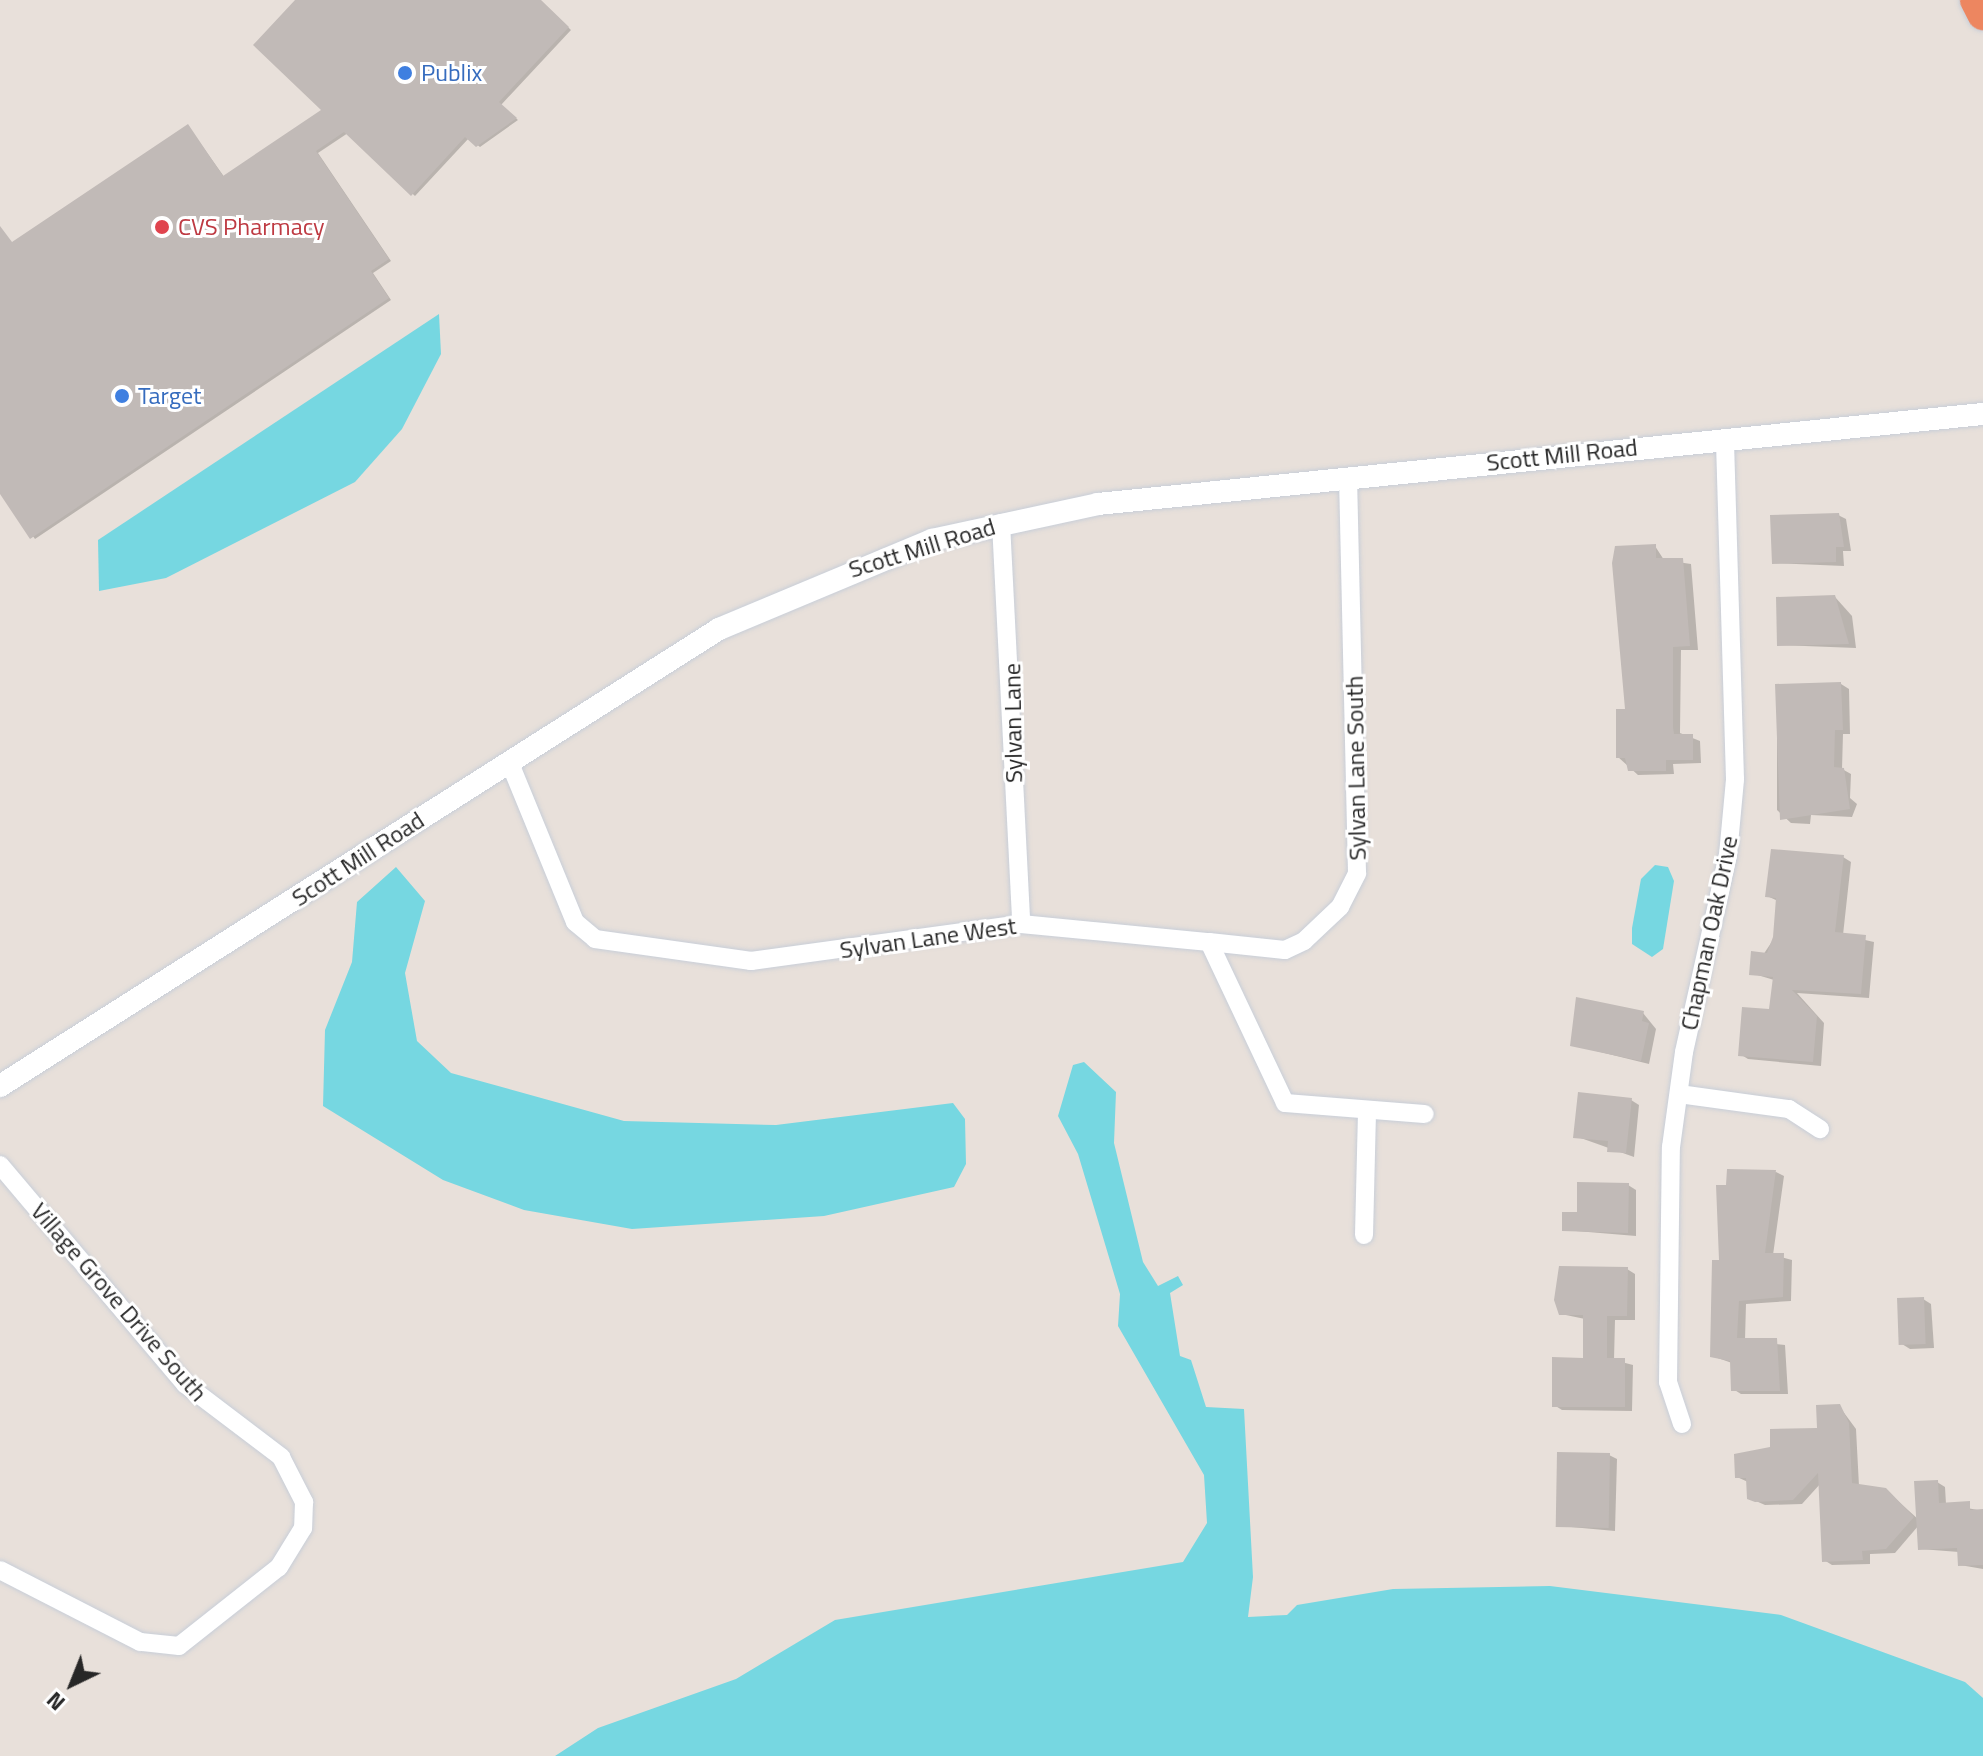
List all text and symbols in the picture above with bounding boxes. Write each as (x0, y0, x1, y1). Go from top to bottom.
place label: Publix (421, 59, 482, 87)
marker: Publix (396, 64, 414, 82)
place label: CVS Pharmacy (178, 213, 325, 241)
marker: CVS Pharmacy (153, 218, 171, 236)
place label: Target (138, 382, 201, 410)
marker: Target (113, 387, 131, 405)
street label: Scott Mill Road (1485, 433, 1639, 477)
street label: Scott Mill Road (845, 512, 999, 584)
street label: Sylvan Lane (998, 663, 1028, 783)
street label: Sylvan Lane South (1340, 675, 1372, 861)
street label: Scott Mill Road (287, 806, 429, 912)
street label: Chapman Oak Drive (1674, 833, 1744, 1033)
street label: Sylvan Lane West (838, 911, 1018, 965)
street label: Village Grove Drive South (25, 1197, 213, 1407)
north arrow (32, 1644, 112, 1724)
text: N (38, 1684, 73, 1719)

